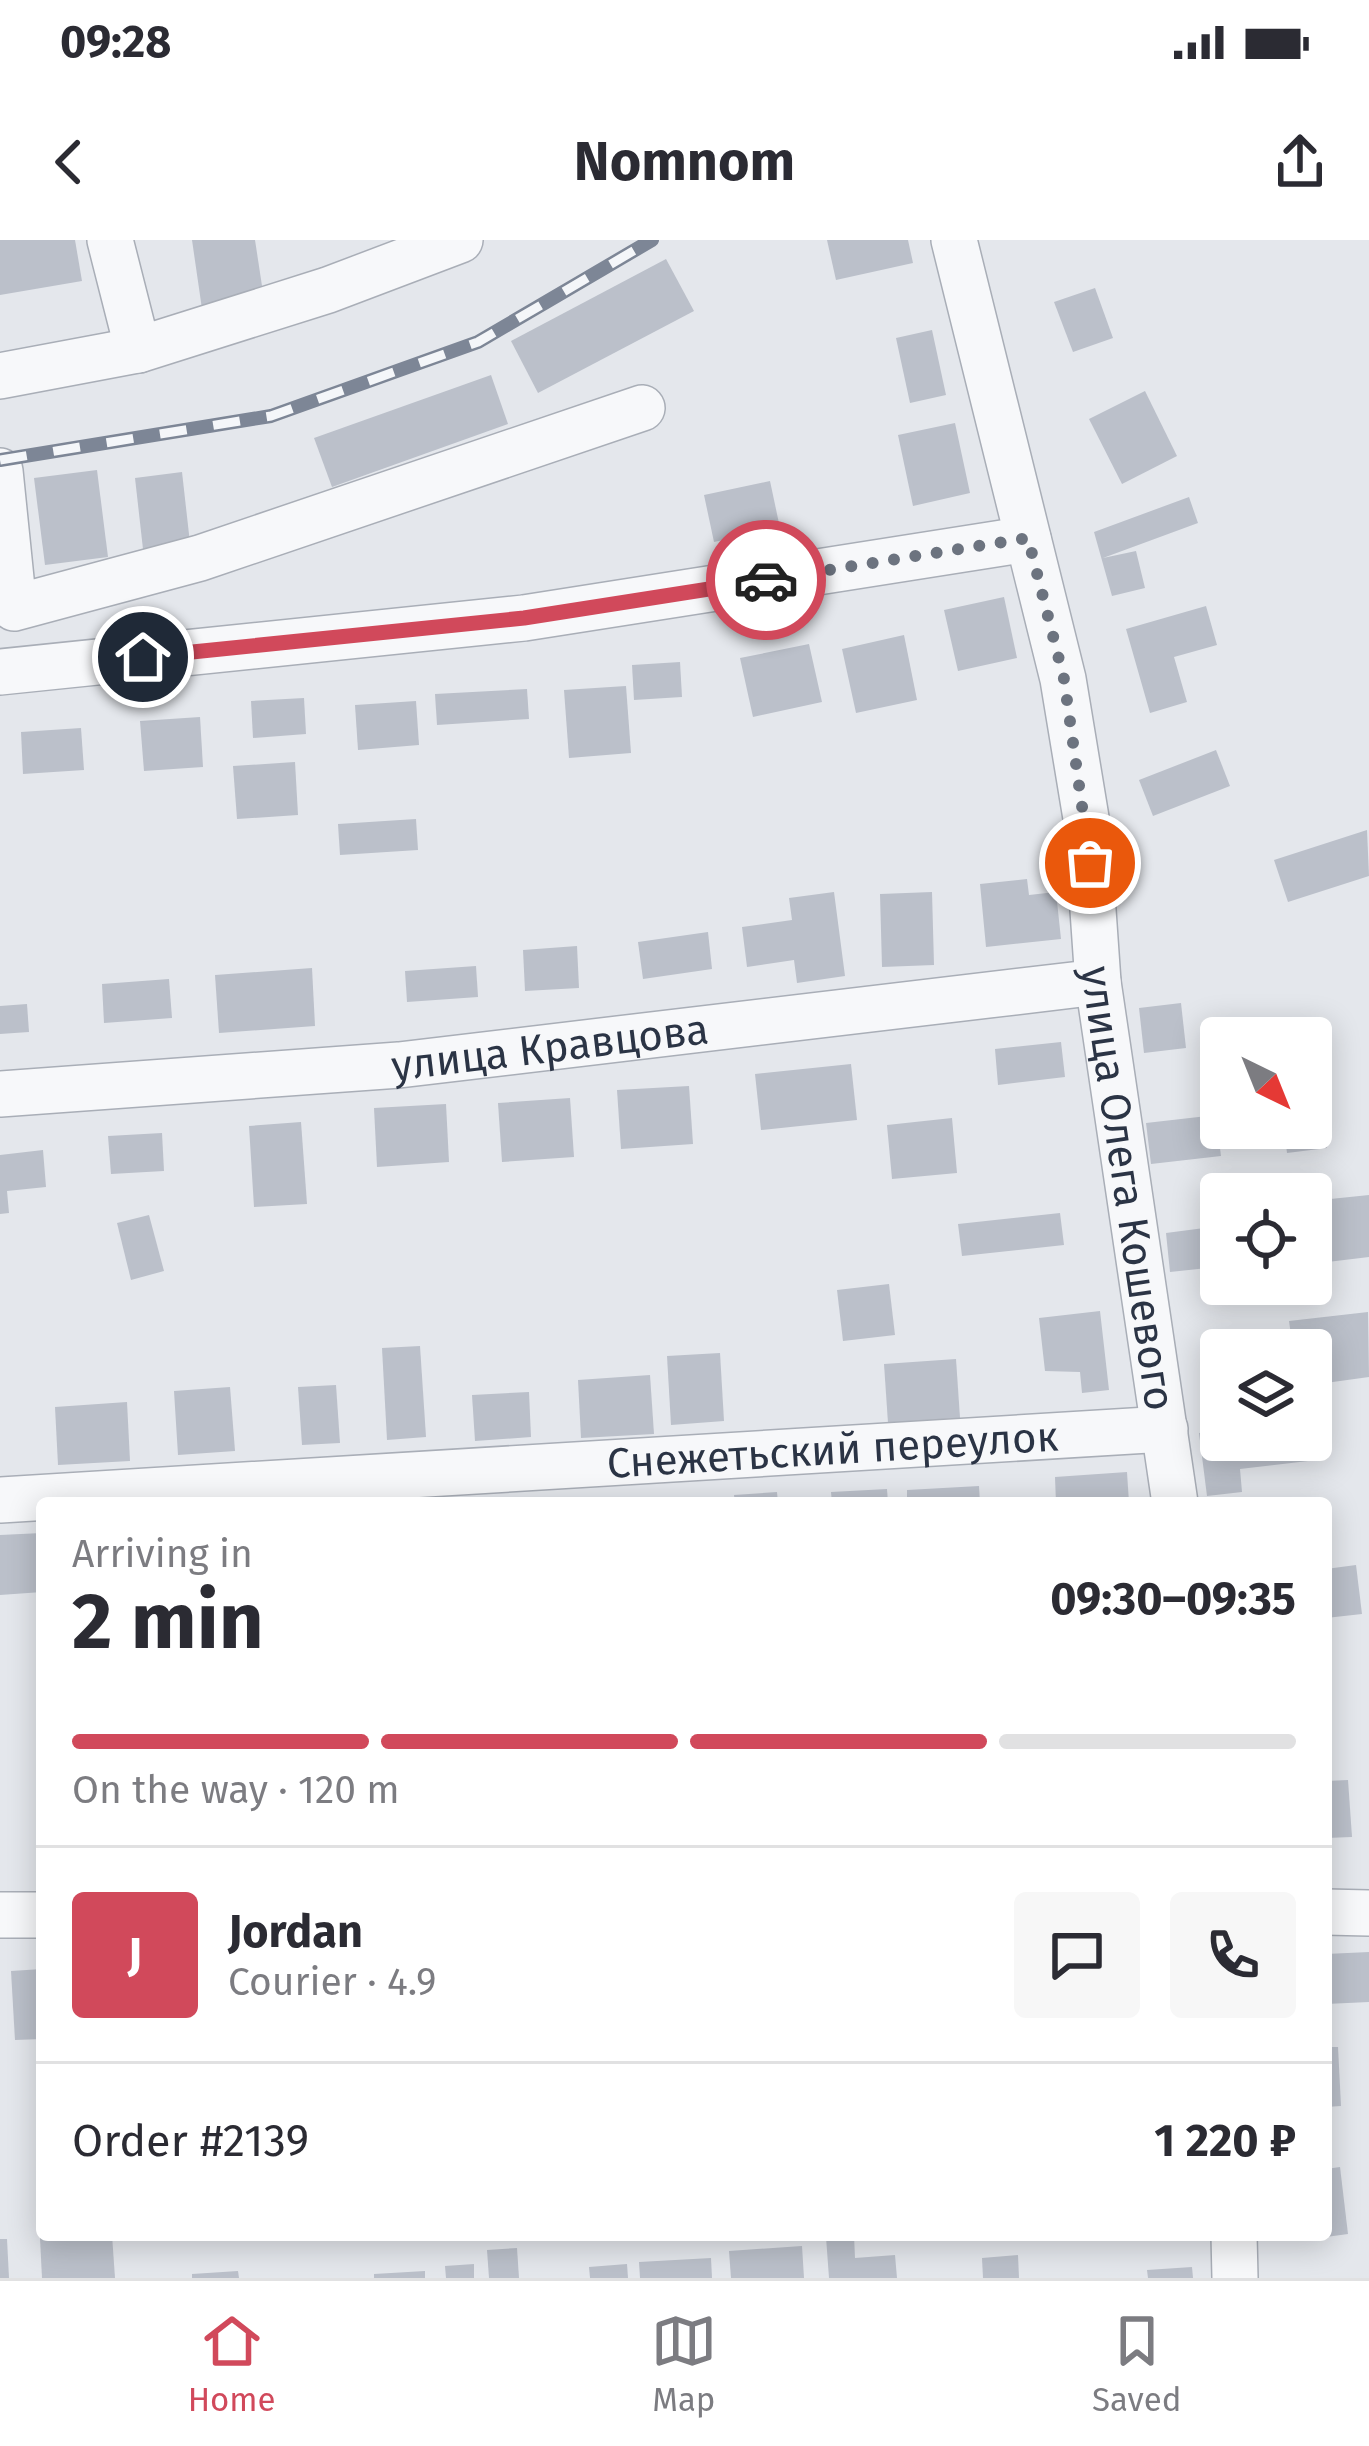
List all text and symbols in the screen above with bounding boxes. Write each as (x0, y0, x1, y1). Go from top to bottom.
text: 09:28 (60, 15, 171, 69)
icon: back (36, 129, 102, 195)
icon: share (1267, 129, 1333, 195)
text: Nomnom (574, 130, 795, 194)
courier (706, 520, 826, 640)
icon: car (733, 547, 799, 613)
pin (92, 606, 194, 708)
icon: home (110, 624, 176, 690)
pin (1039, 812, 1141, 914)
icon: bag (1057, 830, 1123, 896)
street label: улица Олега Кошевого (1071, 964, 1185, 1414)
street label: улица Кравцова (389, 1004, 711, 1092)
north arrow (1200, 1017, 1332, 1149)
map controls (1200, 1017, 1332, 1461)
button: locate (1200, 1173, 1332, 1305)
button: layers (1200, 1329, 1332, 1461)
street label: Снежетьский переулок (605, 1412, 1060, 1489)
text: Arriving in (72, 1531, 253, 1577)
text: 09:30–09:35 (1050, 1572, 1296, 1626)
text: 2 min (72, 1575, 264, 1669)
text: On the way · 120 m (72, 1767, 400, 1813)
button: chat (1014, 1892, 1140, 2018)
button: phone (1170, 1892, 1296, 2018)
text: Jordan (228, 1905, 363, 1959)
text: J (128, 1928, 142, 1982)
text: Courier · 4.9 (228, 1959, 437, 2005)
text: Order #2139 (72, 2114, 309, 2168)
text: 1 220 ₽ (1154, 2114, 1296, 2168)
tab: Home (188, 2308, 276, 2420)
tab: Map (651, 2308, 717, 2420)
tab: Saved (1092, 2308, 1181, 2420)

